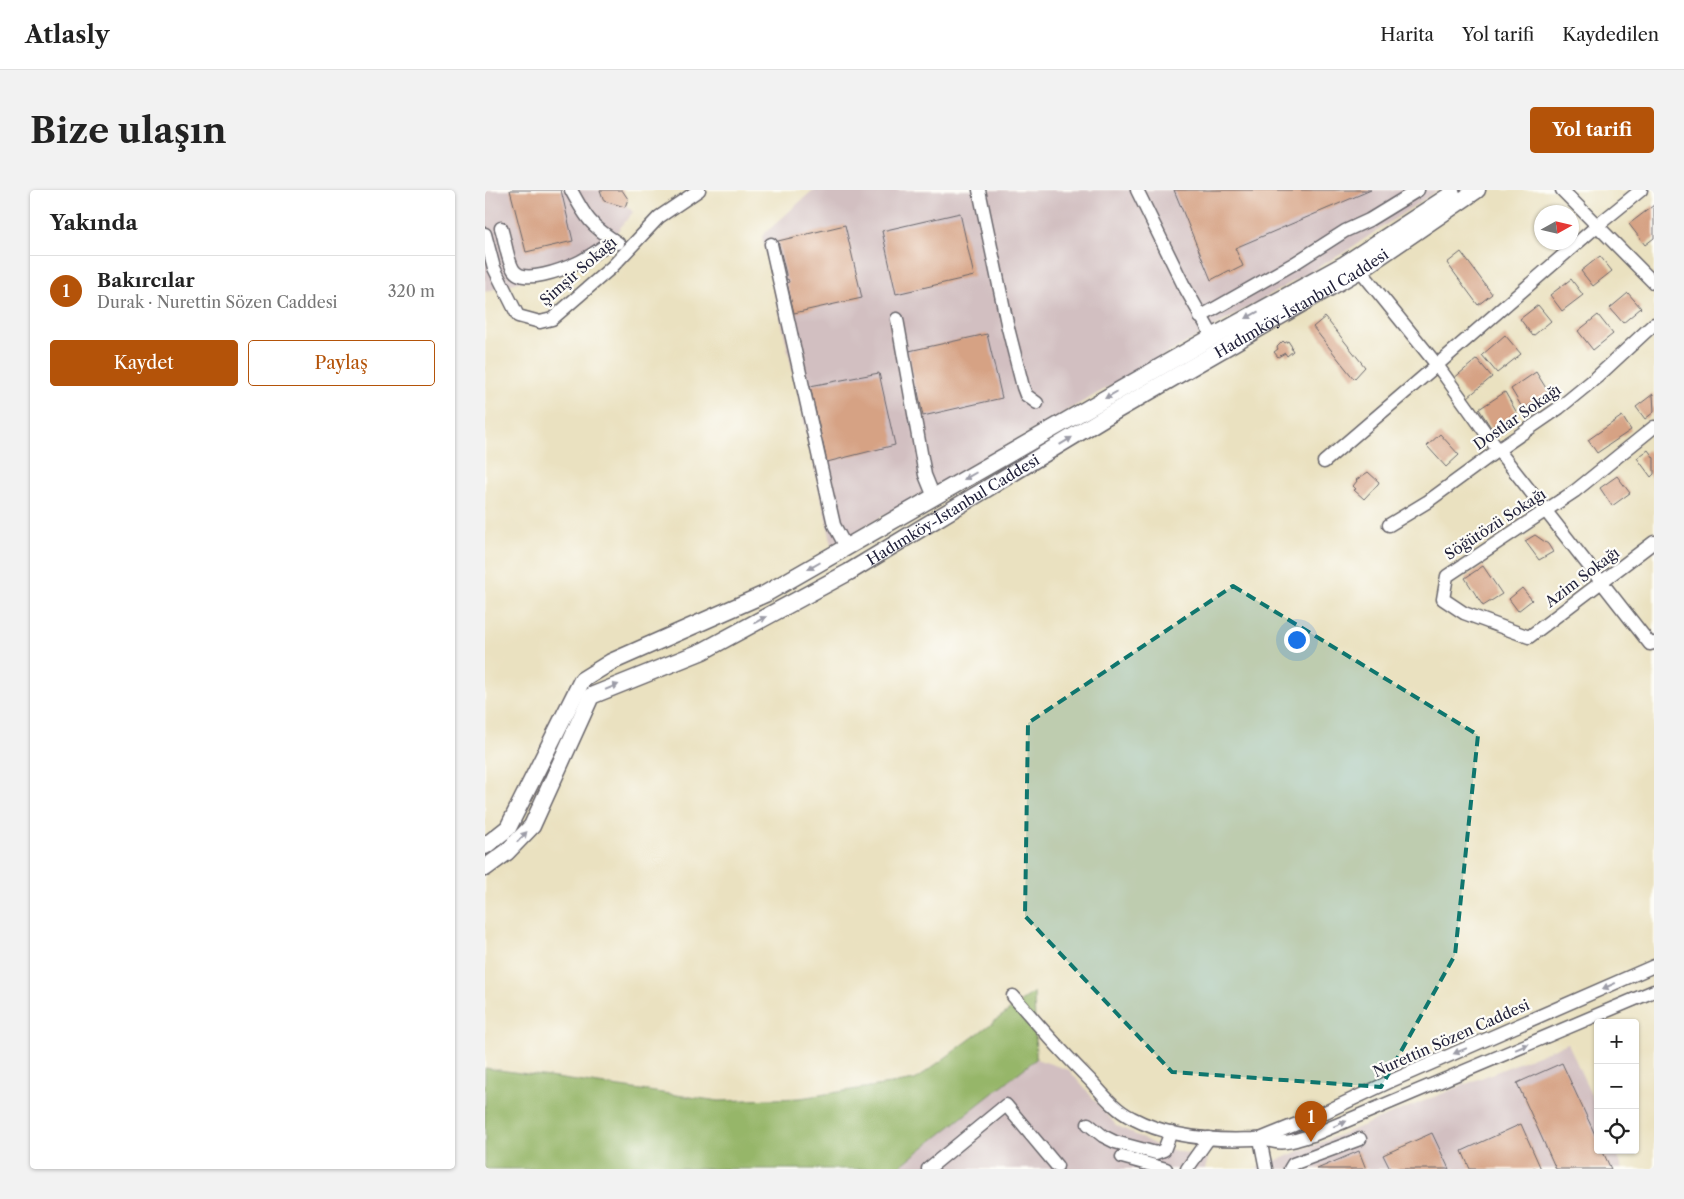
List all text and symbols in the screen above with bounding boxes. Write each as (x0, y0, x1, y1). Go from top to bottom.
text: Atlasly (25, 20, 109, 49)
text: Harita (1380, 24, 1434, 46)
text: Yol tarifi (1462, 24, 1534, 46)
text: Kaydedilen (1562, 24, 1659, 46)
button: Yol tarifi (1530, 107, 1654, 153)
text: Bize ulaşın (30, 109, 227, 152)
north arrow (1534, 205, 1579, 250)
text: Yakında (50, 210, 138, 235)
street label: Şimşir Sokağı (536, 232, 621, 309)
street label: Hadımköy-İstanbul Caddesi (1211, 244, 1392, 361)
text: Bakırcılar (97, 269, 195, 292)
text: 1 (62, 281, 70, 301)
text: 320 m (388, 281, 435, 301)
text: Durak · Nurettin Sözen Caddesi (97, 292, 338, 312)
one-way arrow (1245, 311, 1259, 319)
button: Kaydet (50, 340, 238, 386)
button: Paylaş (248, 340, 435, 386)
street label: Dostlar Sokağı (1470, 380, 1565, 454)
one-way arrow (1104, 391, 1117, 400)
one-way arrow (1059, 436, 1072, 445)
street label: Hadımköy-İstanbul Caddesi (863, 449, 1043, 569)
one-way arrow (962, 472, 977, 480)
street label: Söğütözü Sokağı (1441, 484, 1550, 564)
street label: Azim Sokağı (1540, 543, 1623, 612)
one-way arrow (807, 561, 820, 570)
one-way arrow (753, 616, 767, 624)
your location (1284, 627, 1310, 653)
one-way arrow (605, 683, 619, 691)
one-way arrow (516, 831, 528, 843)
one-way arrow (1602, 982, 1616, 990)
street label: Nurettin Sözen Caddesi (1370, 995, 1533, 1081)
map controls (1594, 1019, 1639, 1154)
button: + (1594, 1019, 1639, 1064)
one-way arrow (1515, 1043, 1529, 1051)
one-way arrow (1453, 1047, 1467, 1055)
button: − (1594, 1064, 1639, 1109)
pin: 1 (1295, 1101, 1327, 1142)
button: locate (1594, 1109, 1639, 1154)
one-way arrow (1333, 1119, 1347, 1127)

